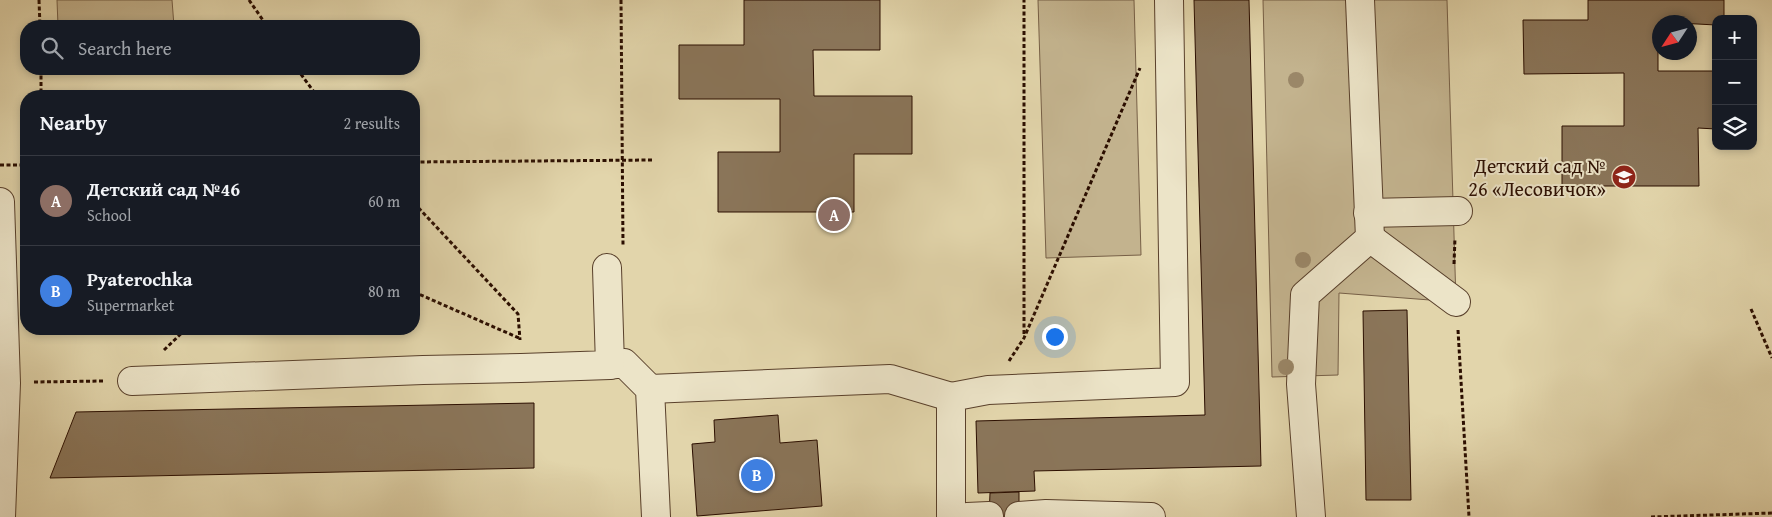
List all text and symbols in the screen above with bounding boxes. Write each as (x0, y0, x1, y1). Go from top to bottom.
north arrow (1652, 15, 1697, 60)
map controls (1712, 15, 1757, 150)
button: + (1712, 15, 1757, 60)
search box (20, 20, 420, 75)
icon: search (38, 34, 66, 62)
text: Search here (78, 34, 172, 62)
button: − (1712, 60, 1757, 105)
button: layers (1712, 105, 1757, 150)
text: Nearby (40, 107, 107, 138)
text: 2 results (343, 111, 400, 135)
place label: Детский сад № 26 «Лесовичок» (1468, 151, 1606, 203)
school or university icon: Детский сад № 26 «Лесовичок» (1611, 164, 1637, 190)
text: Детский сад №46 (87, 175, 240, 203)
text: A (51, 189, 61, 213)
text: 60 m (368, 189, 400, 213)
pin: A (818, 196, 850, 234)
text: School (87, 203, 131, 227)
text: Pyaterochka (87, 265, 193, 293)
text: B (51, 279, 61, 303)
text: 80 m (368, 279, 400, 303)
text: Supermarket (87, 293, 174, 317)
your location (1042, 324, 1068, 350)
pin: B (741, 456, 773, 494)

